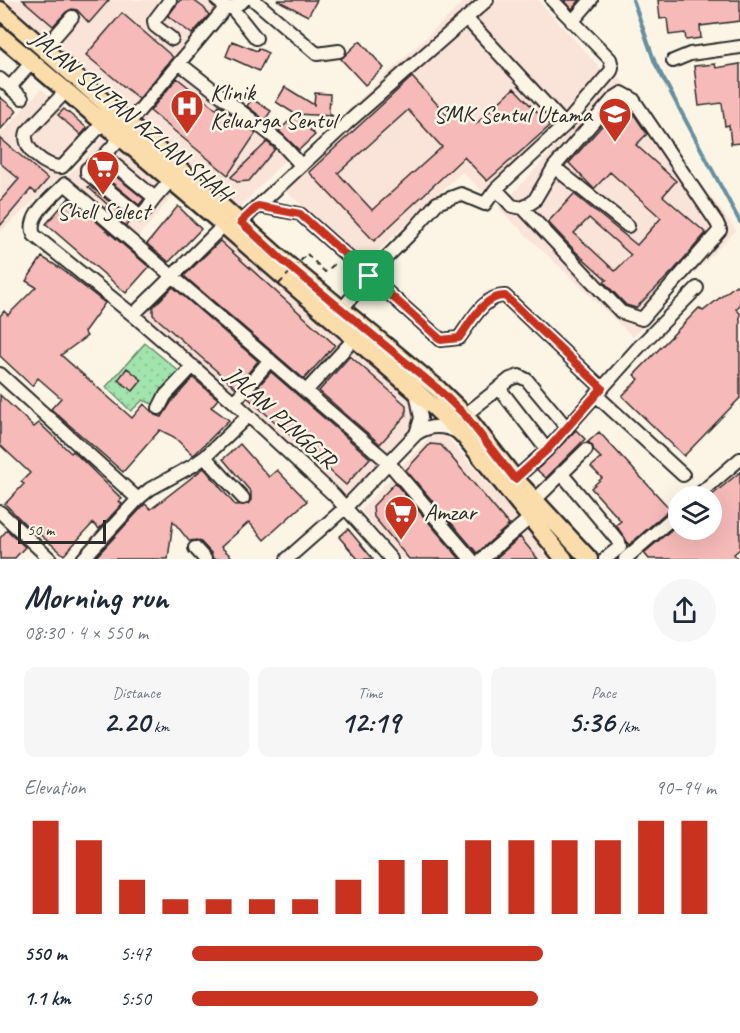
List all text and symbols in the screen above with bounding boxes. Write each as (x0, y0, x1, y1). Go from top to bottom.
street label: JALAN SULTAN AZLAN SHAH (24, 22, 241, 210)
place label: Klinik Keluarga Sentul (210, 77, 340, 135)
hospital icon: Klinik Keluarga Sentul (169, 88, 205, 135)
school or university icon: SMK Sentul Utama (597, 96, 633, 143)
place label: SMK Sentul Utama (433, 99, 594, 129)
supermarket icon: Shell Select (85, 149, 121, 196)
place label: Shell Select (57, 196, 152, 226)
pin (343, 250, 394, 301)
icon: arrive (352, 259, 385, 292)
street label: JALAN PINGGIR (219, 359, 344, 476)
map controls (668, 486, 722, 540)
button: layers (668, 486, 722, 540)
supermarket icon: Amzar (383, 494, 419, 541)
place label: Amzar (424, 497, 479, 527)
scale bar (18, 517, 106, 544)
text: 50 m (27, 520, 54, 540)
text: Morning run (24, 576, 168, 618)
button: share (653, 579, 716, 642)
text: 08:30 · 4 × 550 m (24, 620, 148, 645)
text: Distance (112, 683, 160, 703)
text: Time (358, 683, 382, 703)
text: Pace (591, 683, 616, 703)
text: 2.20 (103, 703, 150, 741)
text: 12:19 (340, 703, 400, 741)
text: 5:36 (568, 703, 615, 741)
text: km (150, 717, 169, 737)
text: /km (615, 717, 639, 737)
text: Elevation (24, 775, 86, 800)
text: 90–94 m (655, 775, 716, 800)
text: 550 m (24, 941, 67, 966)
text: 5:47 (120, 941, 151, 966)
text: 1.1 km (24, 986, 71, 1011)
text: 5:50 (120, 986, 151, 1011)

